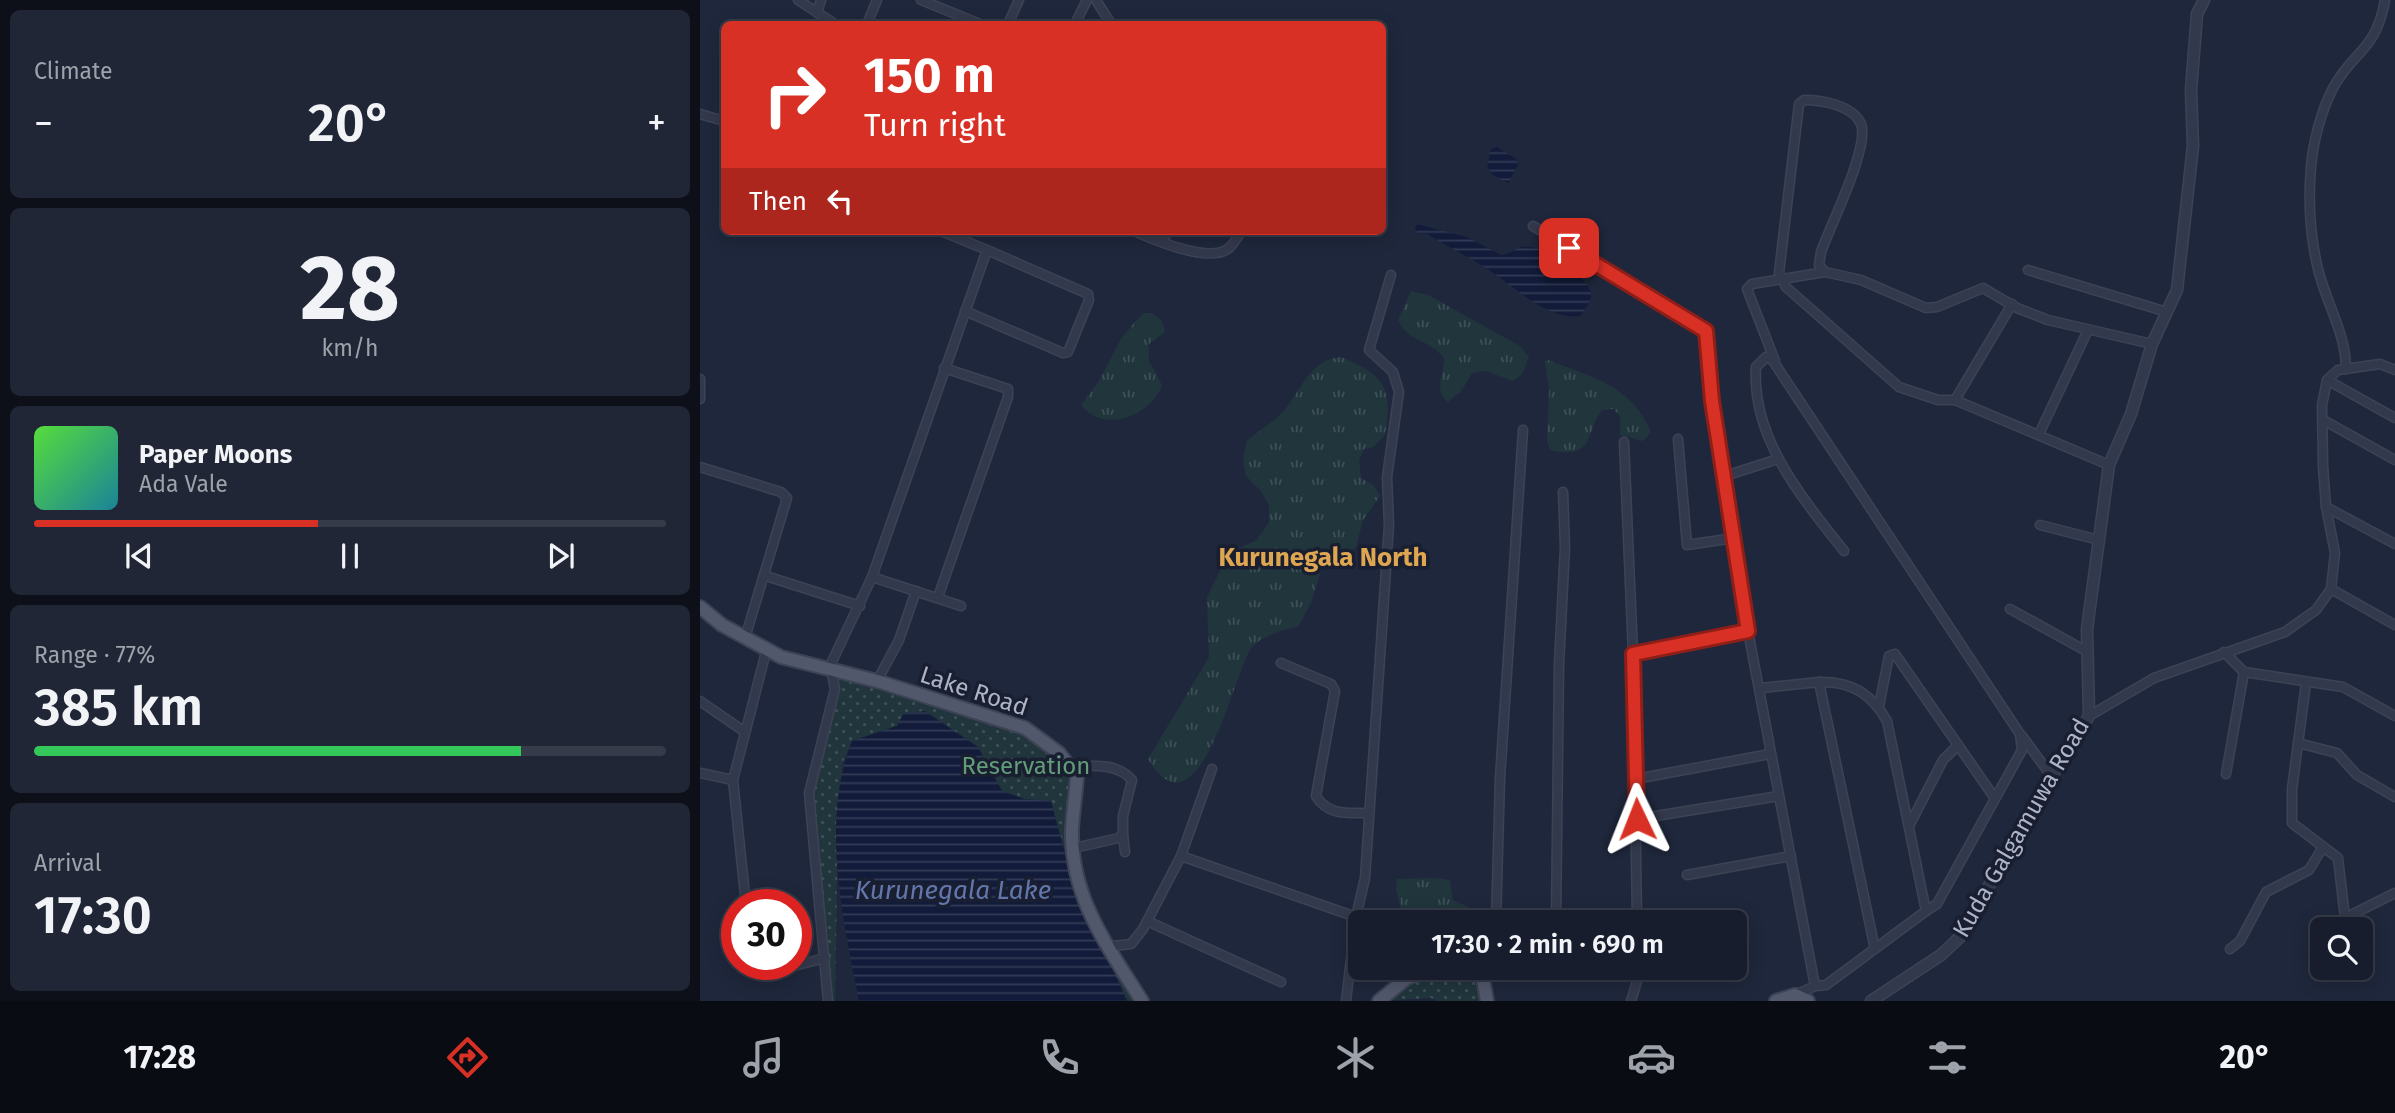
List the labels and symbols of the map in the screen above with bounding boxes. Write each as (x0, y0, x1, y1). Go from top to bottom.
pin (1539, 218, 1599, 278)
district label: Kurunegala North (1218, 542, 1428, 573)
street label: Lake Road (917, 660, 1031, 722)
street label: Kuda Galgamuwa Road (1947, 714, 2095, 942)
park label: Reservation (962, 752, 1090, 780)
position arrow (1600, 782, 1674, 856)
water label: Kurunegala Lake (855, 875, 1051, 906)
speed limit sign: 30 (721, 889, 812, 980)

